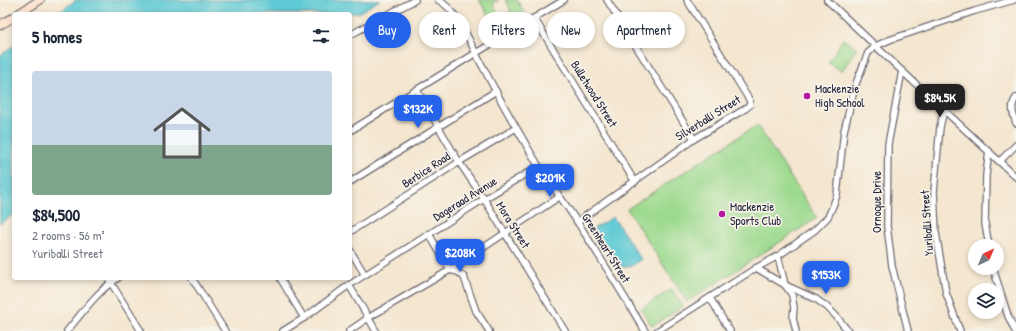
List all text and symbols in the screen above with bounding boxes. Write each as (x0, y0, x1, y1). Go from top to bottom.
chip: Buy (364, 12, 411, 48)
chip: Rent (419, 12, 470, 48)
chip: Filters (478, 12, 539, 48)
chip: New (547, 12, 595, 48)
chip: Apartment (603, 12, 685, 48)
text: 5 homes (32, 25, 82, 48)
icon: filters (310, 25, 332, 47)
street label: Bulletwood Street (567, 57, 622, 131)
place label: Mackenzie High School (815, 80, 865, 111)
pin: $84.5K (907, 84, 973, 118)
text: $84.5K (924, 88, 956, 106)
street label: Silverballi Street (672, 90, 744, 144)
marker: Mackenzie High School (802, 91, 812, 101)
pin: $132K (390, 95, 446, 129)
icon: home (146, 97, 218, 169)
text: $132K (403, 99, 433, 117)
street label: Berbice Road (398, 147, 454, 192)
pin: $201K (522, 164, 578, 198)
text: $201K (535, 168, 565, 186)
street label: Ornoque Drive (868, 171, 885, 233)
street label: Dageraad Avenue (430, 172, 500, 225)
street label: Yuriballi Street (916, 189, 937, 256)
street label: Mora Street (492, 198, 535, 252)
place label: Mackenzie Sports Club (730, 198, 781, 229)
text: $84,500 (32, 203, 80, 226)
marker: Mackenzie Sports Club (717, 209, 727, 219)
street label: Greenheart Street (578, 210, 635, 287)
text: 2 rooms · 56 m² (32, 226, 105, 244)
pin: $208K (432, 239, 488, 273)
north arrow (968, 239, 1004, 275)
map controls (968, 239, 1004, 319)
text: $208K (445, 243, 475, 261)
text: Yuriballi Street (32, 244, 103, 262)
pin: $153K (798, 261, 854, 295)
text: $153K (811, 265, 841, 283)
button: layers (968, 283, 1004, 319)

